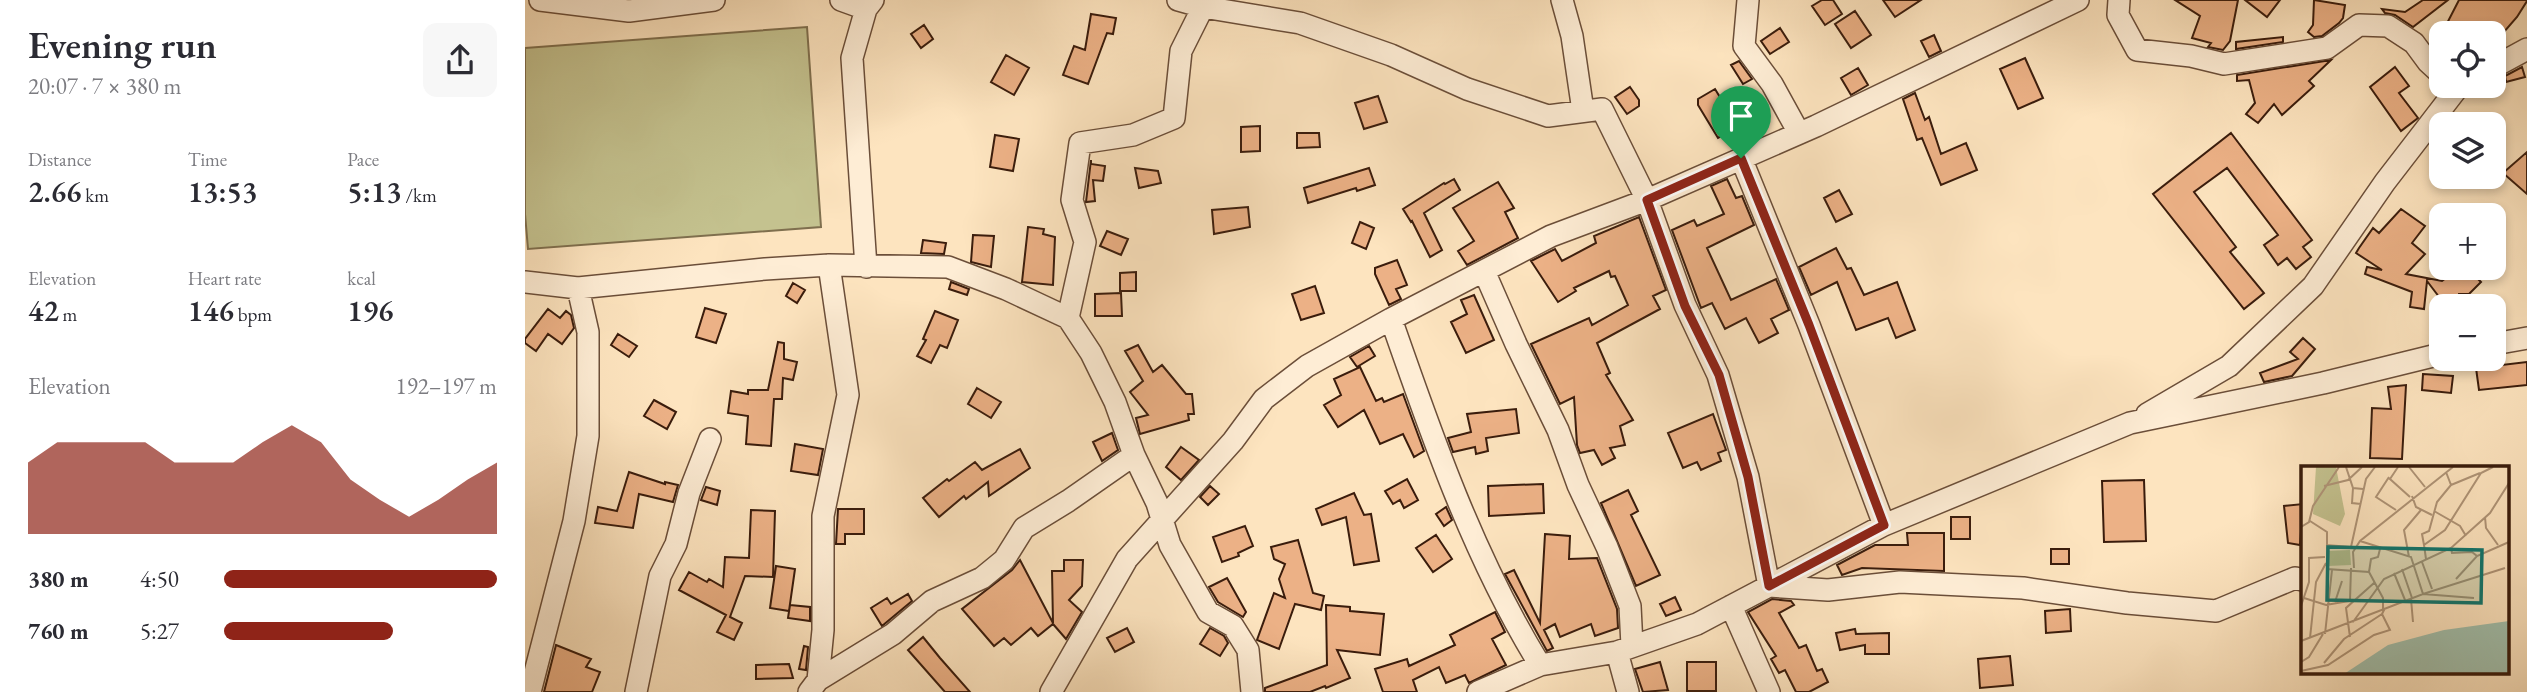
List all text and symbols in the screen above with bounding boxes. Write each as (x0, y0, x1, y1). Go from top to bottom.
text: Evening run (28, 20, 217, 69)
map controls (2429, 21, 2506, 371)
button: locate (2429, 21, 2506, 98)
button: share (423, 23, 497, 97)
text: 20:07 · 7 × 380 m (28, 71, 181, 101)
pin (1711, 86, 1771, 158)
icon: arrive (1722, 97, 1760, 135)
button: layers (2429, 112, 2506, 189)
text: Distance (28, 147, 91, 172)
text: Time (188, 147, 227, 172)
text: Pace (347, 147, 379, 172)
text: 2.66 (28, 172, 81, 211)
text: 13:53 (188, 172, 257, 211)
text: 5:13 (347, 172, 402, 211)
text: km (81, 183, 109, 208)
text: /km (402, 183, 437, 208)
button: + (2429, 203, 2506, 280)
text: Elevation (28, 266, 96, 291)
text: Heart rate (188, 266, 261, 291)
text: kcal (347, 266, 376, 291)
text: 42 (28, 291, 59, 330)
text: 146 (188, 291, 234, 330)
text: 196 (347, 291, 394, 330)
button: − (2429, 294, 2506, 371)
text: m (59, 302, 77, 327)
text: bpm (234, 302, 272, 327)
text: Elevation (28, 371, 111, 401)
text: 192–197 m (396, 371, 497, 401)
inset map (2301, 466, 2509, 674)
text: 380 m (28, 564, 89, 594)
text: 4:50 (140, 564, 179, 594)
text: 760 m (28, 616, 89, 646)
text: 5:27 (140, 616, 179, 646)

